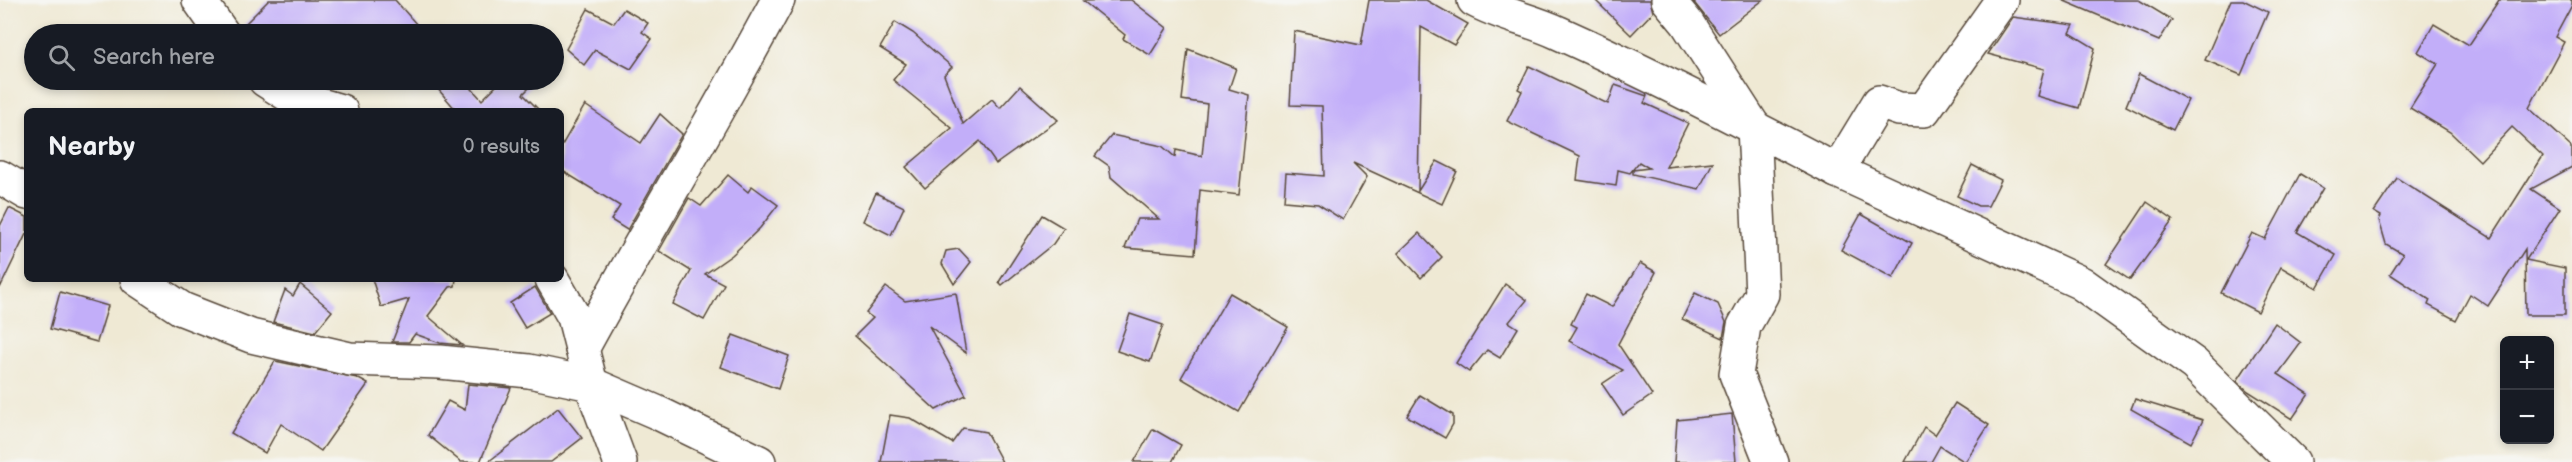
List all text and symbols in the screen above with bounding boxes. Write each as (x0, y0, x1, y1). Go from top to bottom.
search box (24, 24, 564, 90)
icon: search (45, 41, 78, 74)
text: Search here (93, 44, 215, 71)
text: Nearby (48, 132, 135, 163)
text: 0 results (463, 135, 540, 159)
map controls (2500, 336, 2554, 444)
button: + (2500, 336, 2554, 390)
button: − (2500, 390, 2554, 444)

